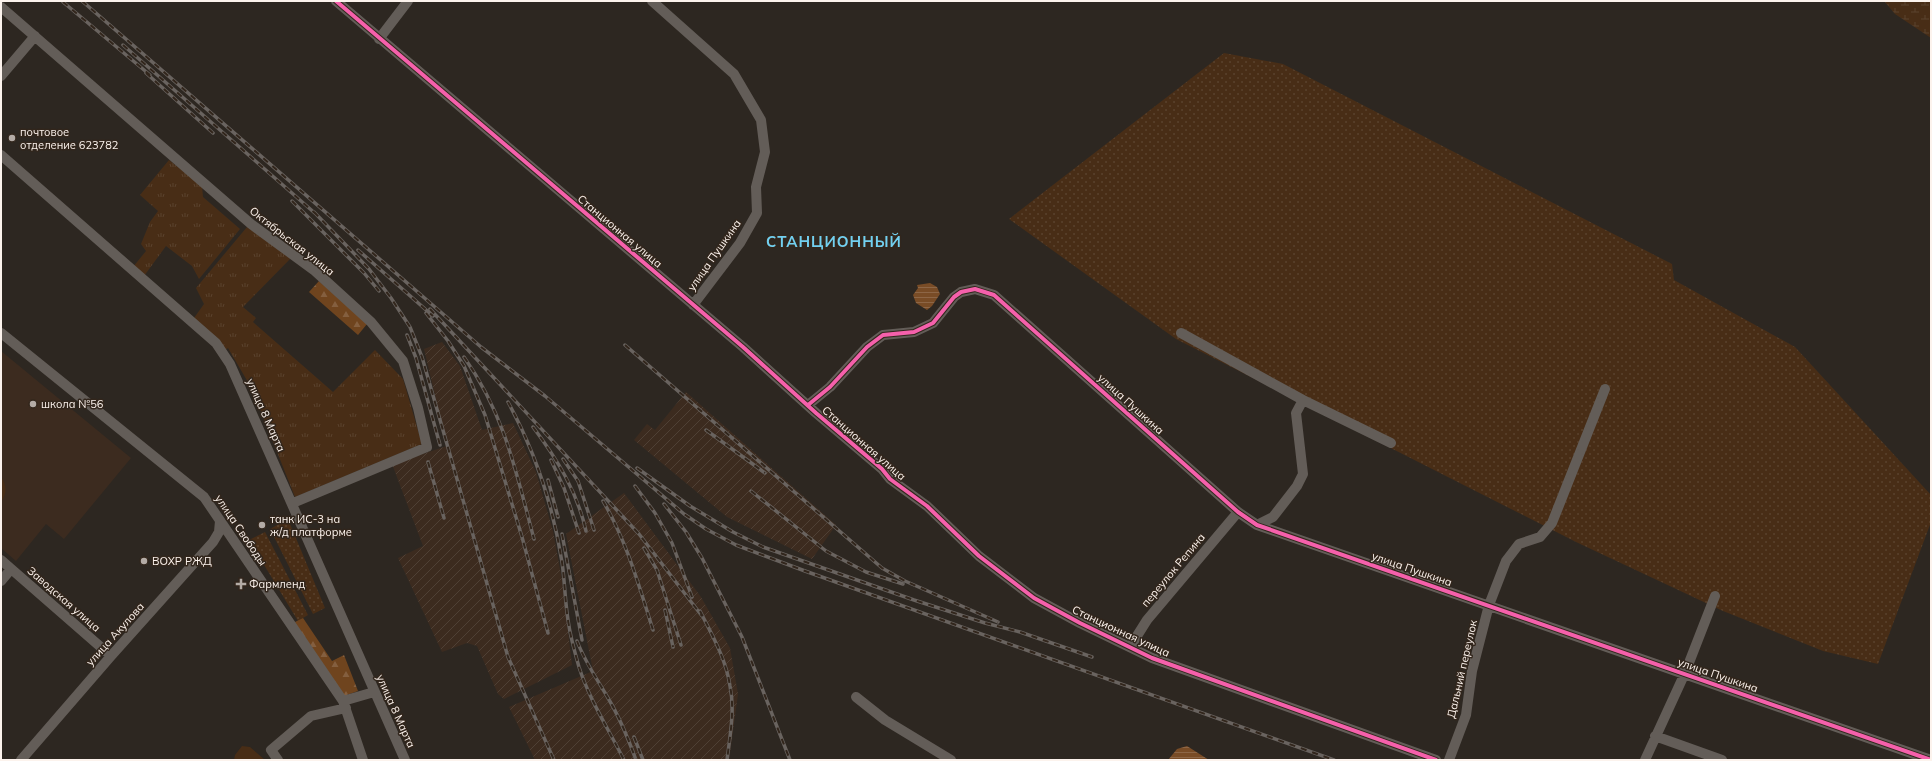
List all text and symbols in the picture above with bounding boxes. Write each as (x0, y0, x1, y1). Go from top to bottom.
place label: почтовое отделение 623782 (20, 125, 119, 152)
marker: почтовое отделение 623782 (7, 133, 17, 143)
street label: Станционная улица (575, 191, 665, 271)
street label: Октябрьская улица (247, 204, 337, 278)
street label: улица Пушкина (684, 217, 744, 293)
district label: СТАНЦИОННЫЙ (766, 232, 902, 251)
street label: улица Пушкина (1095, 371, 1167, 437)
street label: улица 8 Марта (244, 376, 288, 454)
place label: школа №56 (41, 397, 104, 411)
marker: школа №56 (28, 399, 38, 409)
street label: Станционная улица (819, 403, 909, 483)
street label: улица Свободы (212, 492, 270, 568)
place label: танк ИС-3 на ж/д платформе (270, 512, 352, 539)
marker: танк ИС-3 на ж/д платформе (257, 520, 267, 530)
street label: переулок Репина (1138, 530, 1208, 610)
street label: улица Пушкина (1370, 549, 1454, 589)
place label: ВОХР РЖД (152, 554, 212, 568)
marker: ВОХР РЖД (139, 556, 149, 566)
street label: Заводская улица (25, 563, 103, 635)
place label: Фармленд (249, 577, 305, 591)
marker: Фармленд (236, 579, 246, 589)
street label: улица Акулова (83, 599, 147, 669)
street label: Станционная улица (1070, 602, 1172, 660)
street label: Дальний переулок (1444, 618, 1480, 719)
street label: улица Пушкина (1676, 655, 1760, 695)
street label: улица 8 Марта (374, 672, 418, 750)

